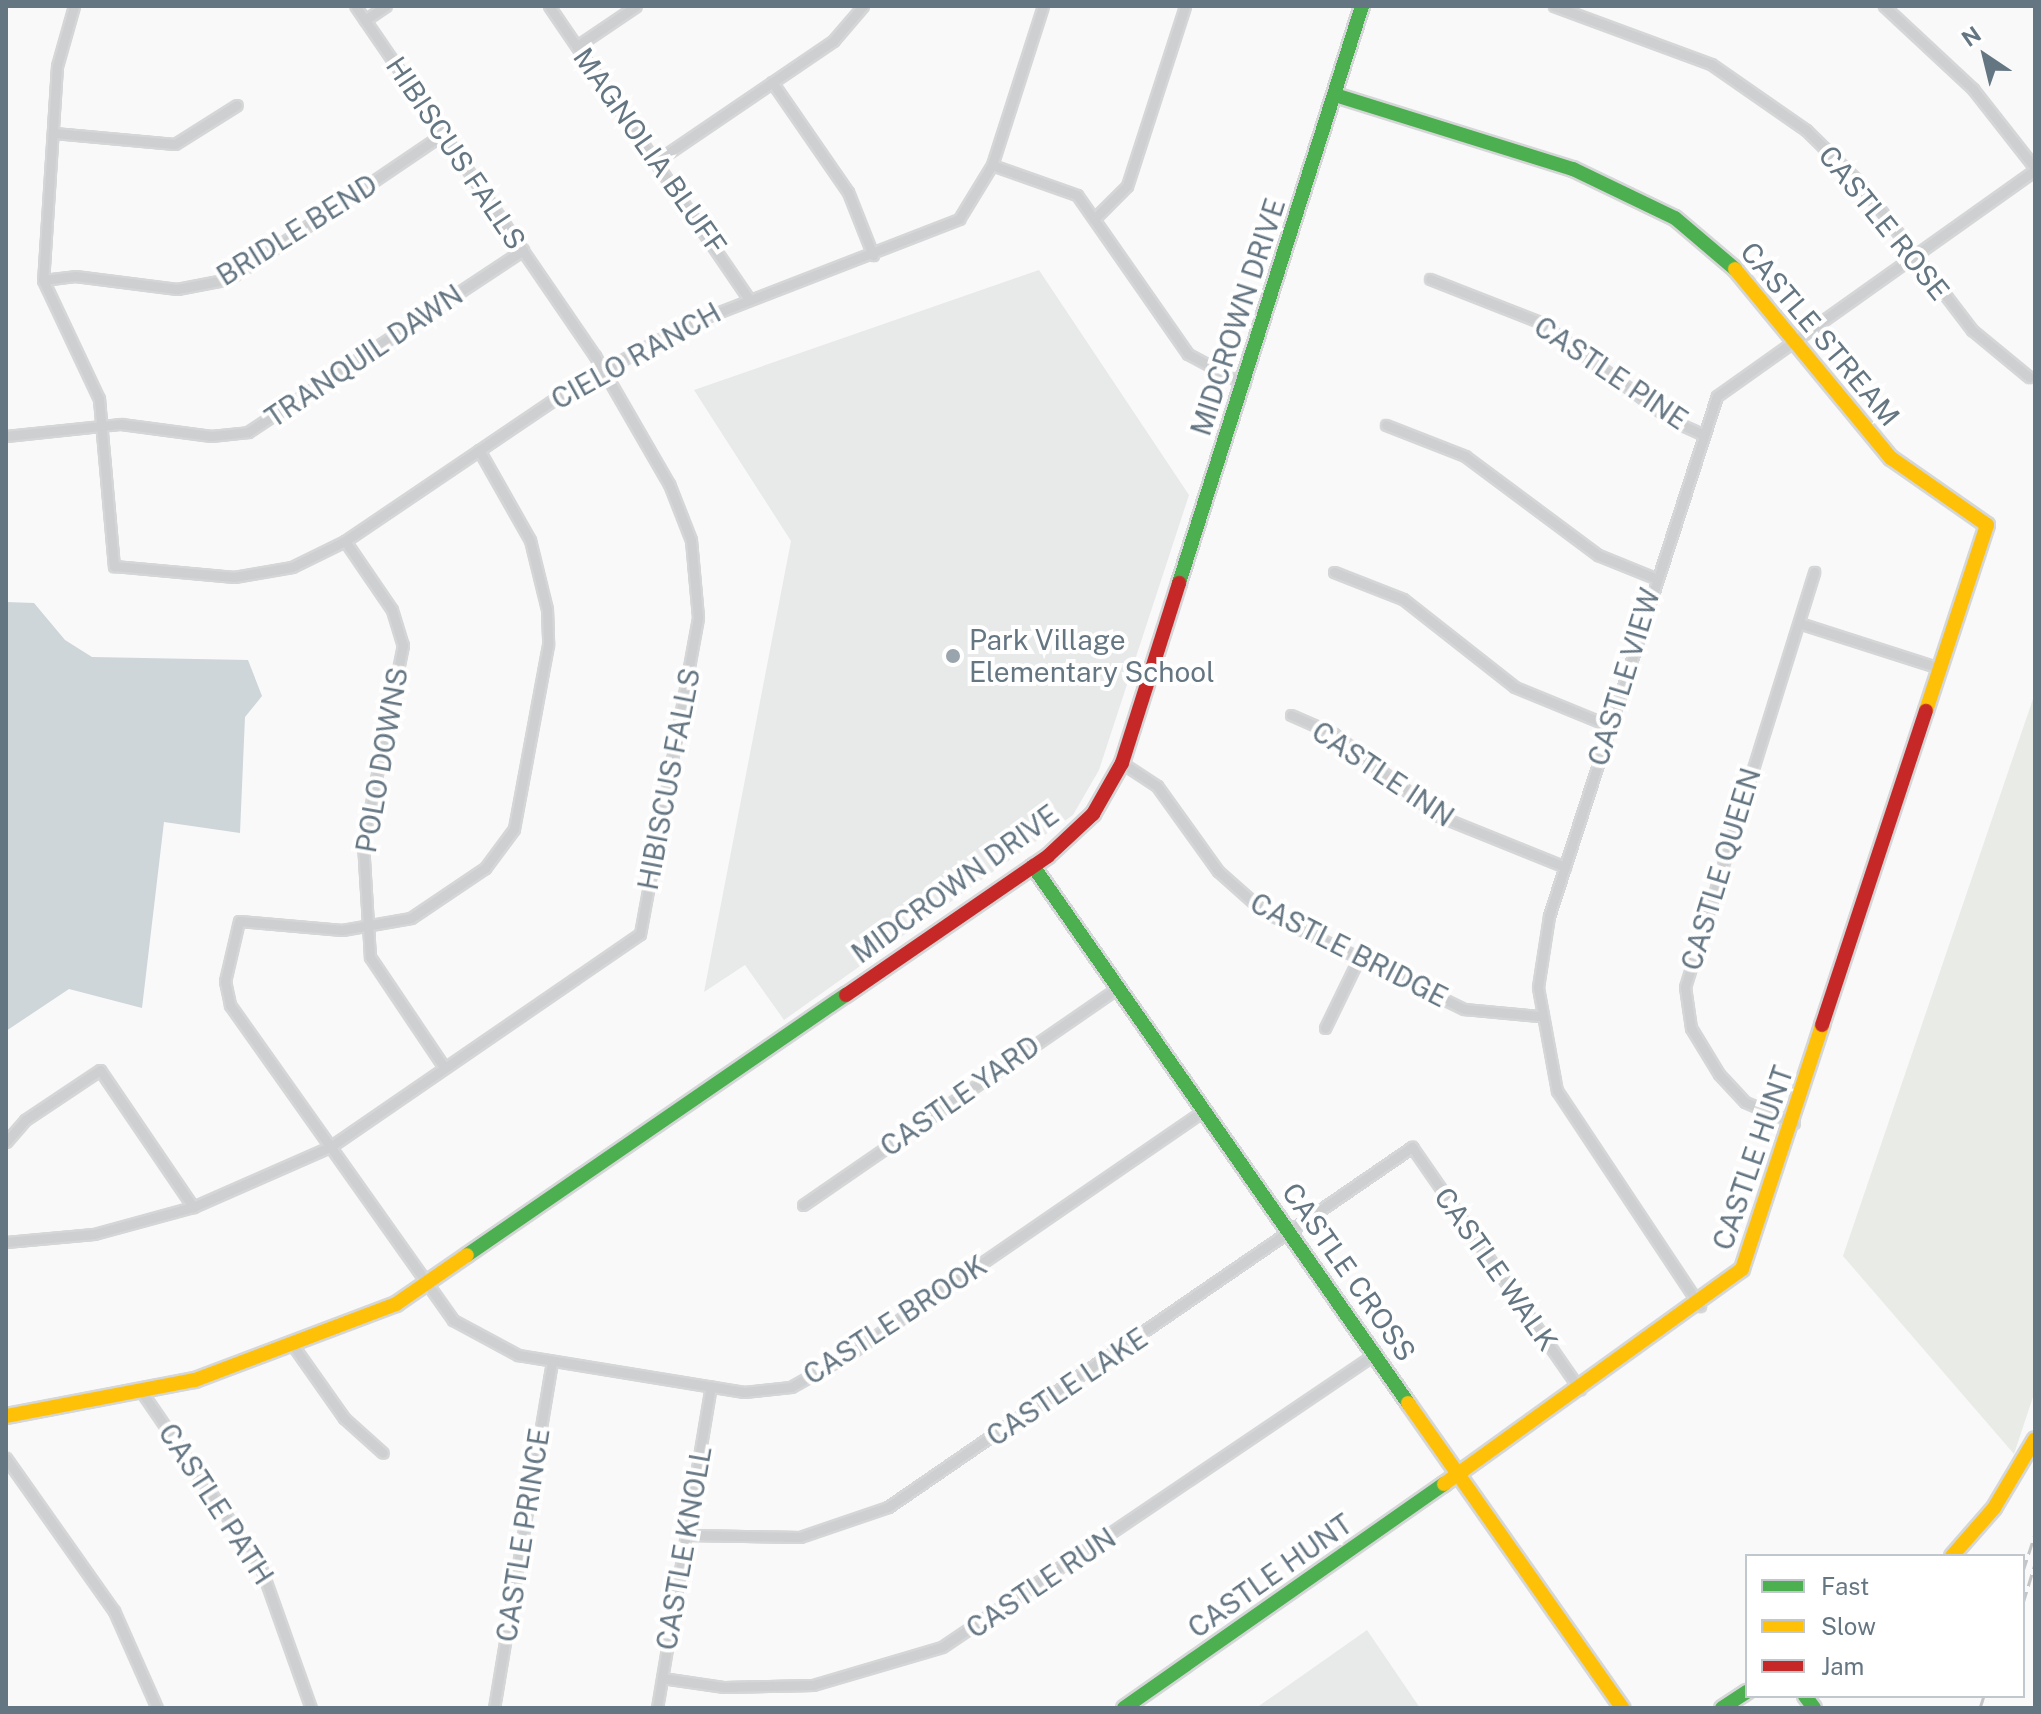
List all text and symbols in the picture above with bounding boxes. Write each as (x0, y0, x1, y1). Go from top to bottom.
north arrow (1945, 16, 2025, 96)
text: N (1957, 21, 1986, 52)
street label: MAGNOLIA BLUFF (566, 41, 734, 261)
street label: HIBISCUS FALLS (379, 50, 533, 256)
street label: CASTLE ROSE (1812, 139, 1956, 307)
street label: BRIDLE BEND (211, 167, 383, 293)
street label: MIDCROWN DRIVE (1184, 194, 1292, 440)
street label: CASTLE STREAM (1733, 235, 1907, 433)
street label: TRANQUIL DAWN (259, 278, 469, 434)
street label: CIELO RANCH (545, 296, 727, 416)
street label: CASTLE PINE (1528, 309, 1694, 437)
street label: CASTLE VIEW (1581, 584, 1667, 770)
place label: Park Village Elementary School (969, 623, 1215, 689)
marker: Park Village Elementary School (944, 647, 962, 665)
street label: POLO DOWNS (349, 665, 415, 855)
street label: HIBISCUS FALLS (631, 665, 707, 893)
street label: CASTLE INN (1306, 714, 1460, 834)
street label: CASTLE QUEEN (1674, 764, 1768, 974)
street label: MIDCROWN DRIVE (845, 798, 1065, 970)
street label: CASTLE BRIDGE (1245, 886, 1453, 1014)
street label: CASTLE YARD (874, 1029, 1046, 1163)
street label: CASTLE HUNT (1706, 1062, 1800, 1254)
street label: CASTLE CROSS (1275, 1176, 1423, 1368)
street label: CASTLE WALK (1427, 1181, 1565, 1357)
street label: CASTLE BROOK (797, 1248, 993, 1392)
street label: CASTLE LAKE (980, 1321, 1154, 1453)
street label: CASTLE PATH (151, 1417, 281, 1591)
street label: CASTLE PRINCE (490, 1426, 556, 1644)
street label: CASTLE KNOLL (650, 1443, 718, 1653)
street label: CASTLE HUNT (1182, 1507, 1358, 1645)
street label: CASTLE RUN (960, 1521, 1122, 1645)
legend (1745, 1554, 2025, 1698)
text: Fast (1821, 1572, 1869, 1600)
text: Slow (1821, 1612, 1876, 1640)
text: Jam (1821, 1652, 1864, 1680)

